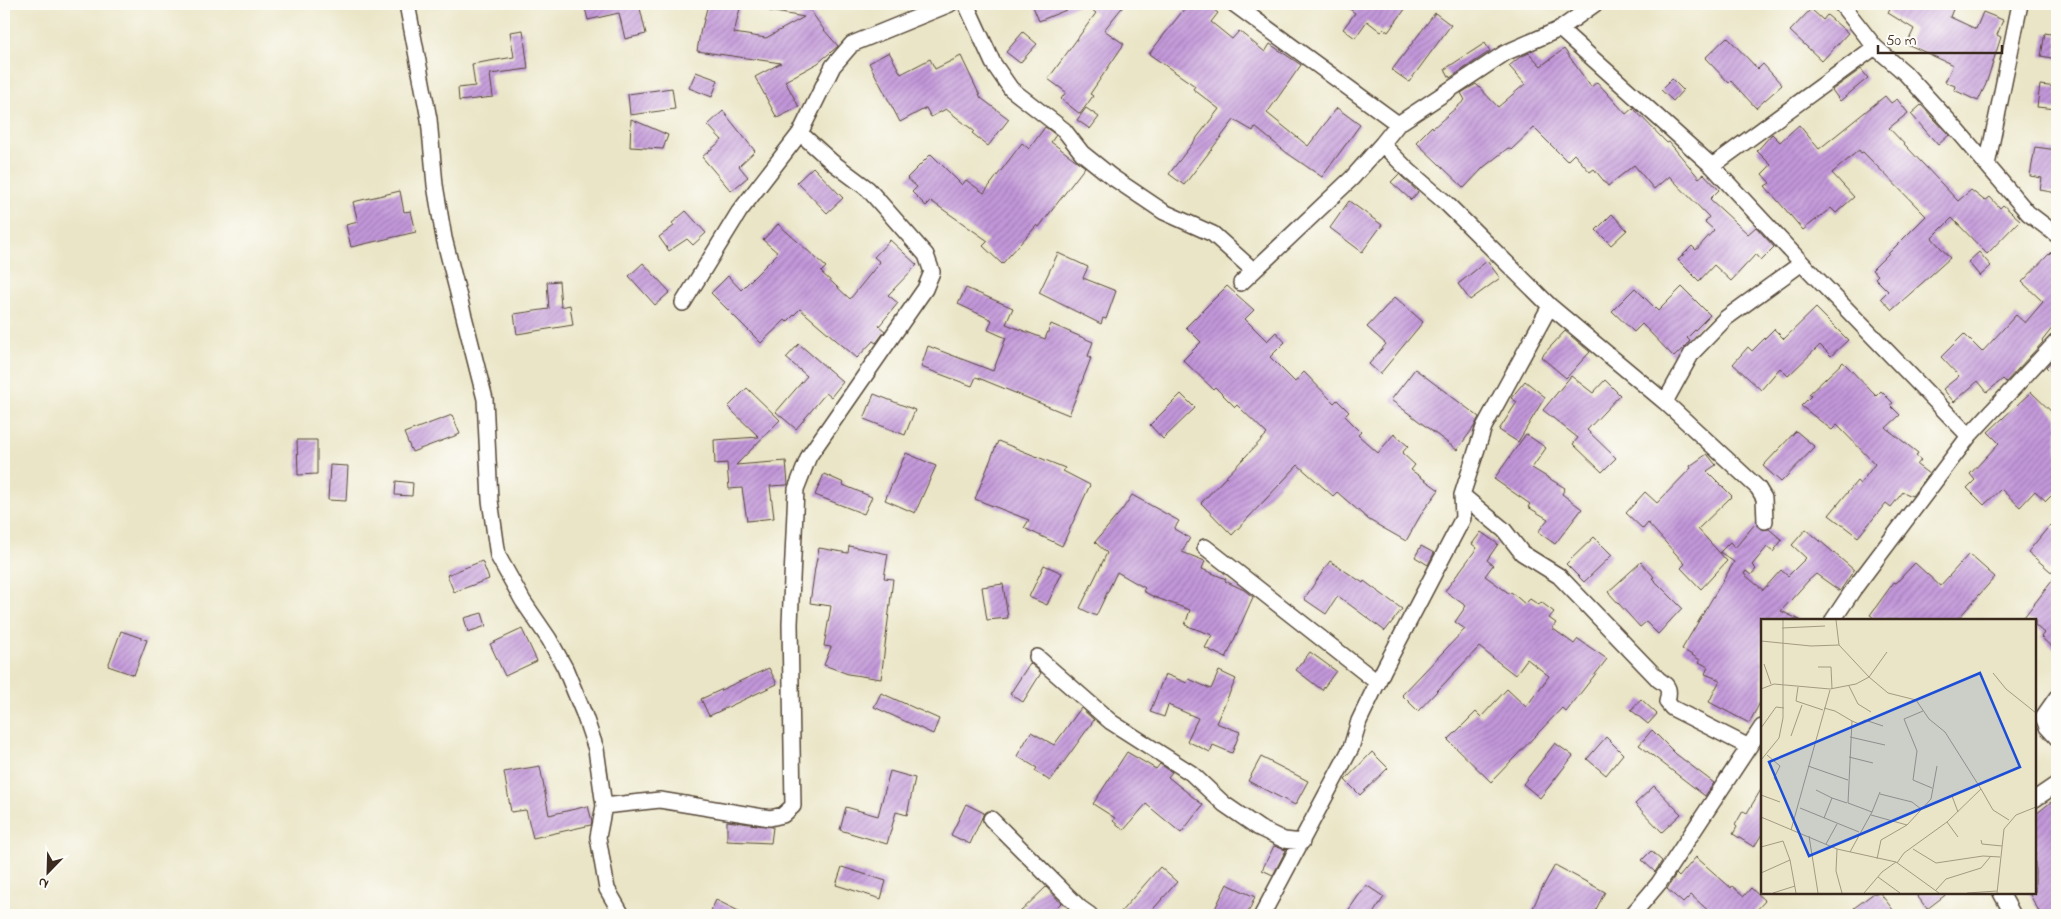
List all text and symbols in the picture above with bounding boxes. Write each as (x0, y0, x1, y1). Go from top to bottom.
scale bar (1878, 22, 2002, 54)
text: 50 m (1886, 30, 1917, 52)
inset map (1761, 619, 2036, 894)
north arrow (22, 846, 72, 896)
text: N (35, 871, 52, 894)

